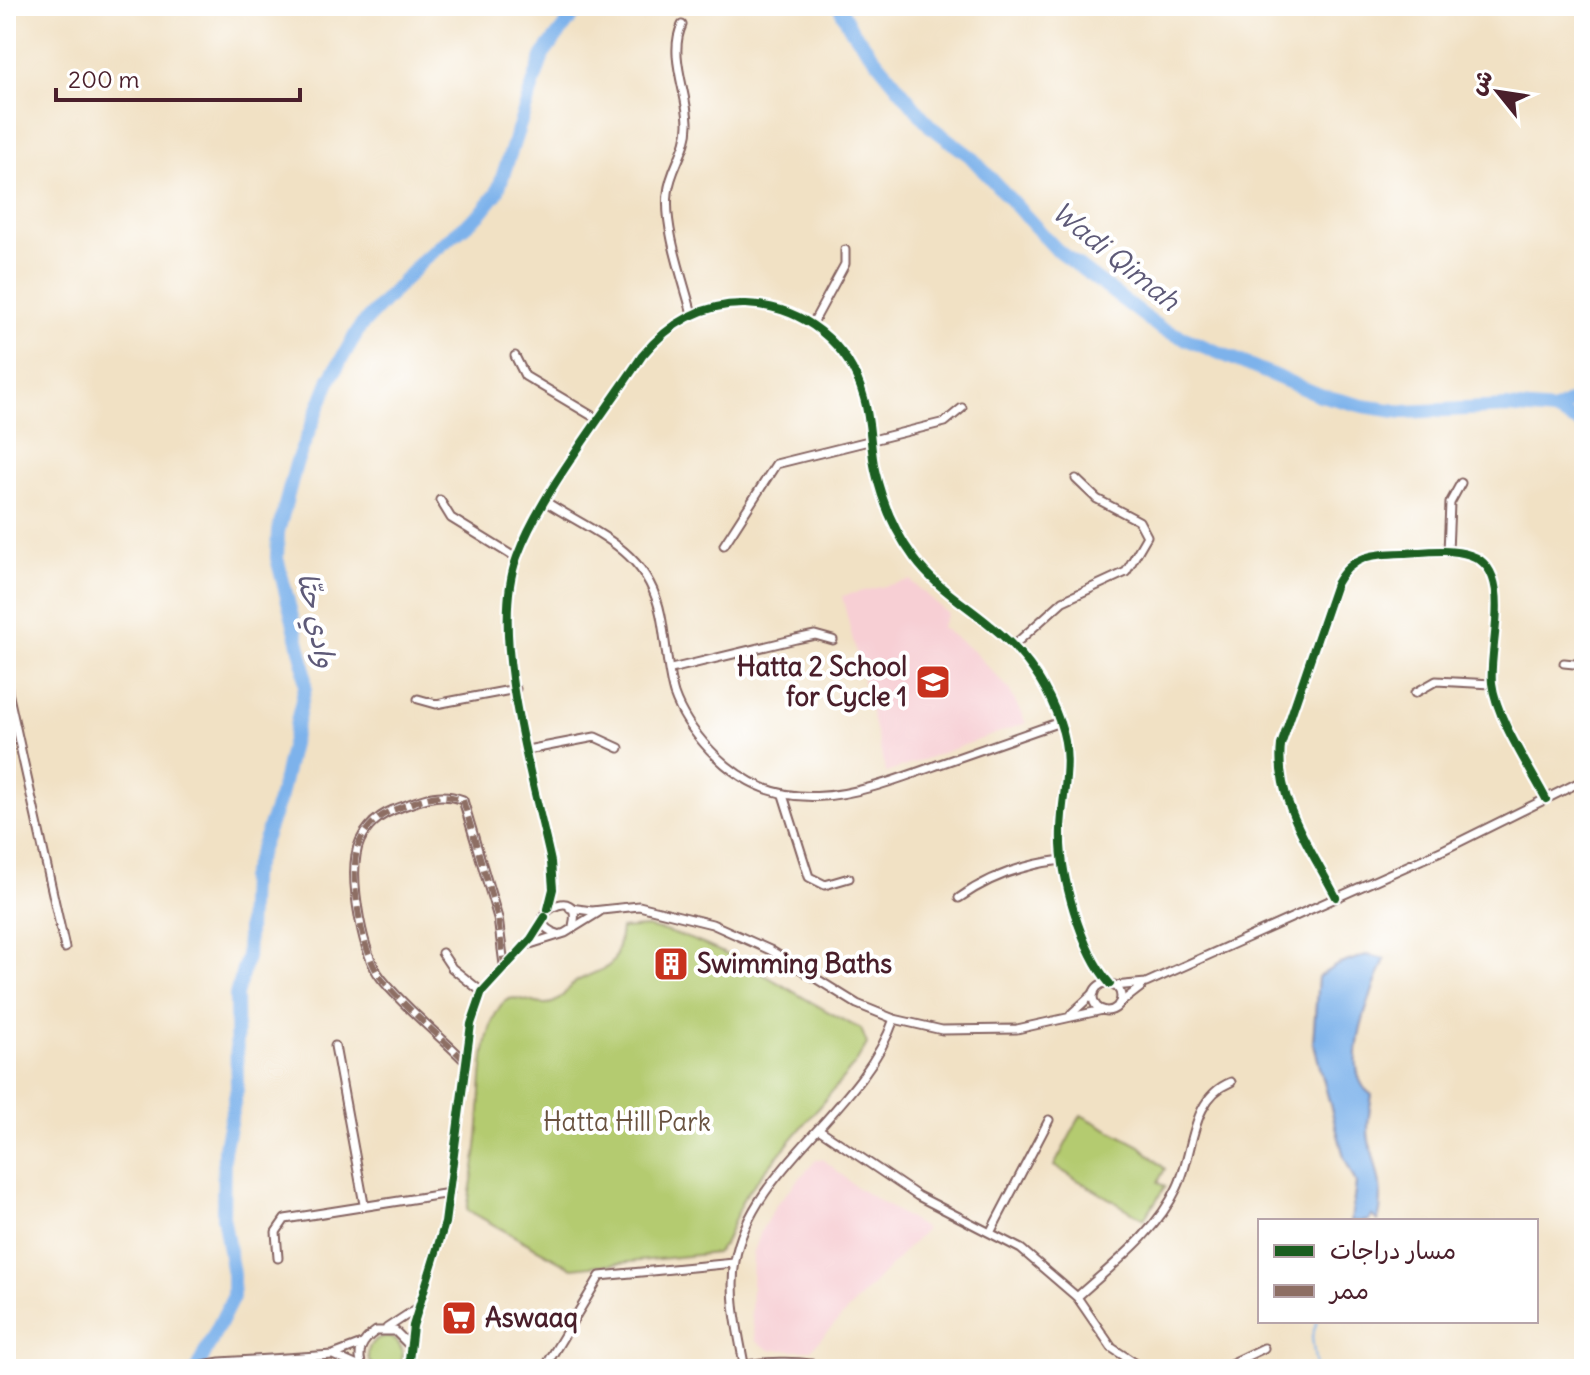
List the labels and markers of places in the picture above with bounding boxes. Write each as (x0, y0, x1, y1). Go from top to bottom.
place label: Hatta 2 School for Cycle 1 (737, 650, 907, 713)
school or university icon: Hatta 2 School for Cycle 1 (914, 663, 952, 701)
building icon: Swimming Baths (652, 945, 690, 983)
place label: Swimming Baths (697, 947, 892, 980)
supermarket icon: Aswaaq (440, 1299, 478, 1337)
place label: Aswaaq (485, 1301, 578, 1334)

